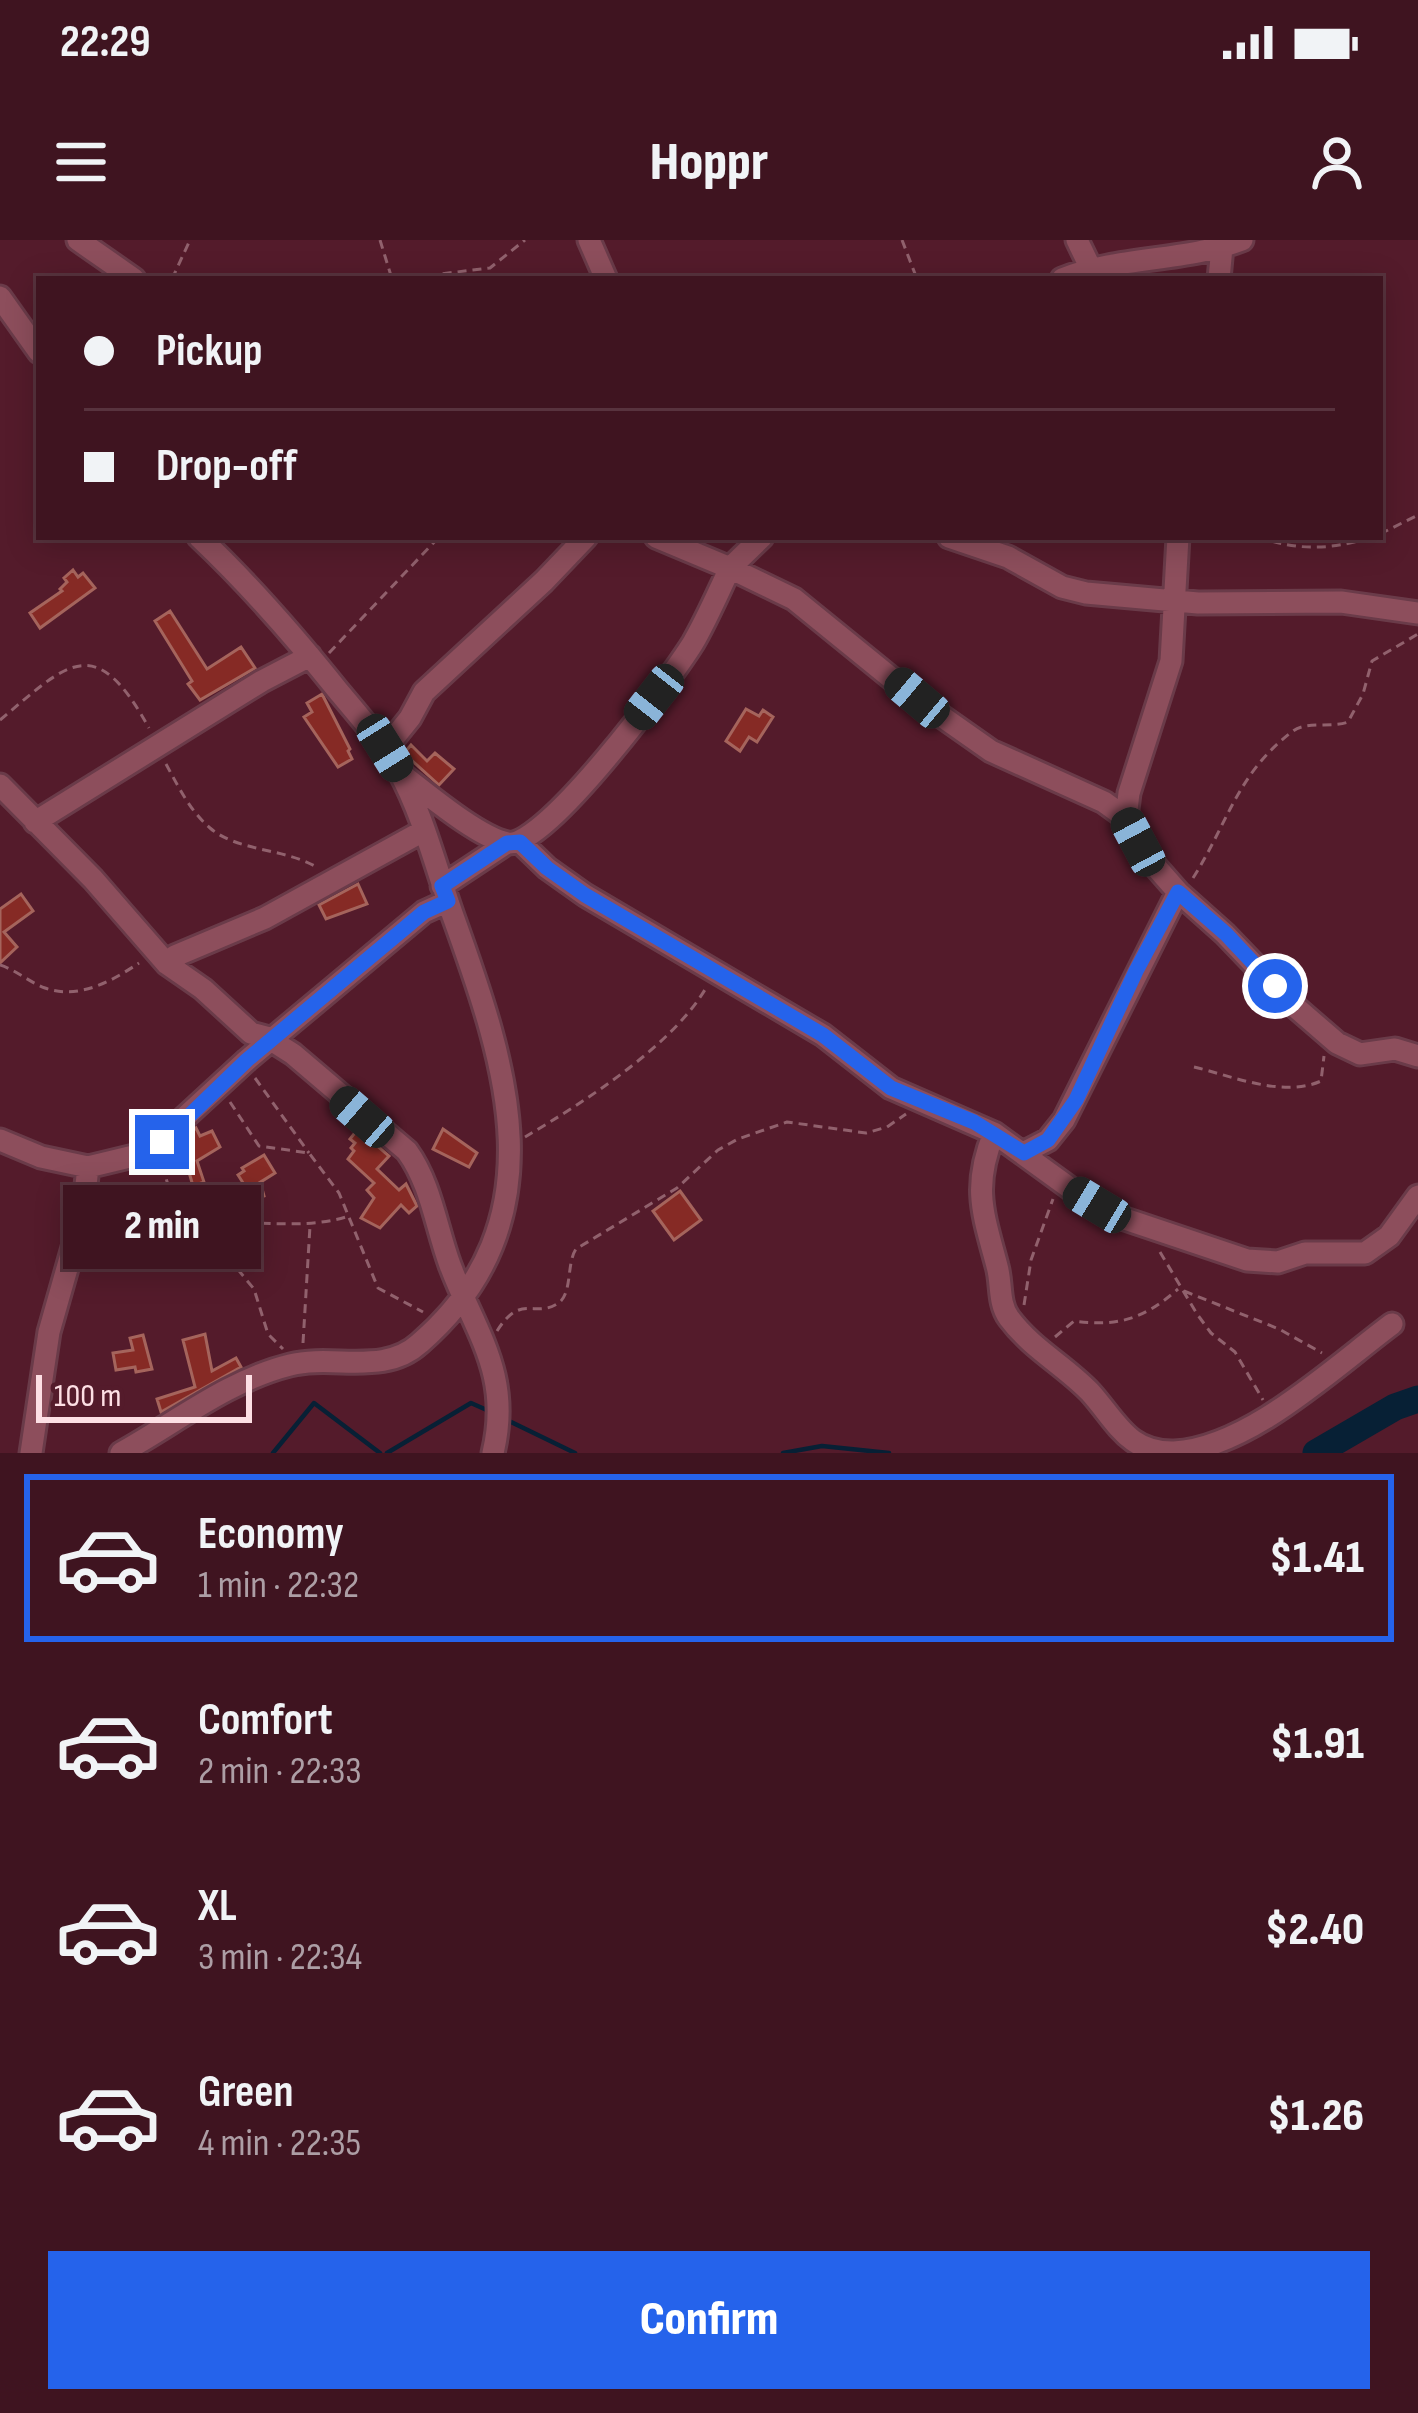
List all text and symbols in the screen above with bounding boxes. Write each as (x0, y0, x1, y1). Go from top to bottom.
text: 22:29 (60, 15, 151, 70)
icon: menu (48, 129, 114, 195)
icon: person (1304, 129, 1370, 195)
text: Hoppr (650, 130, 768, 195)
text: Pickup (156, 324, 263, 379)
text: Drop-off (156, 439, 297, 494)
car (618, 658, 690, 736)
car (878, 661, 956, 735)
car (351, 708, 419, 788)
car (1105, 802, 1171, 882)
route start (1248, 959, 1302, 1013)
car (323, 1080, 401, 1154)
route end (135, 1115, 189, 1169)
car (1057, 1171, 1137, 1239)
callout: 2 min (63, 1184, 261, 1268)
text: 2 min (124, 1203, 200, 1250)
scale bar (36, 1369, 252, 1422)
text: 100 m (54, 1376, 121, 1416)
icon: car (54, 1504, 162, 1612)
text: Economy (198, 1507, 344, 1562)
text: $1.41 (1269, 1531, 1364, 1586)
text: 1 min · 22:32 (198, 1562, 359, 1609)
icon: car (54, 1690, 162, 1798)
text: Comfort (198, 1693, 333, 1748)
text: $1.91 (1270, 1717, 1364, 1772)
text: 2 min · 22:33 (198, 1748, 362, 1795)
icon: car (54, 1876, 162, 1984)
text: XL (198, 1879, 237, 1934)
text: $2.40 (1265, 1903, 1364, 1958)
text: 3 min · 22:34 (198, 1934, 362, 1981)
icon: car (54, 2062, 162, 2170)
text: Green (198, 2065, 294, 2120)
text: $1.26 (1268, 2089, 1364, 2144)
text: 4 min · 22:35 (198, 2120, 361, 2167)
button: Confirm (48, 2251, 1370, 2389)

